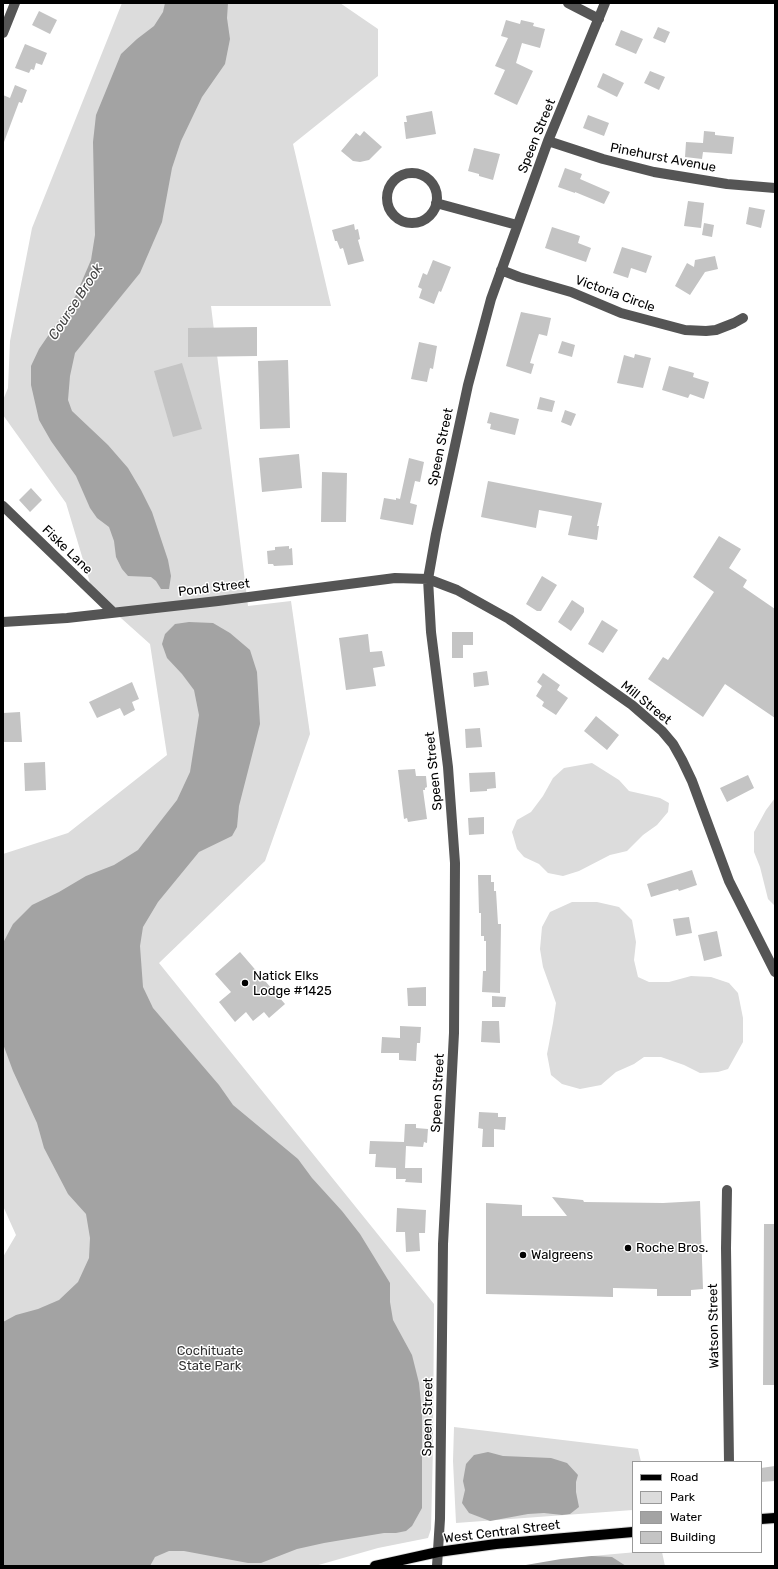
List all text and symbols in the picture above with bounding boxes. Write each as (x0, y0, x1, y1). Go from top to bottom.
street label: Speen Street (515, 96, 559, 176)
street label: Pinehurst Avenue (609, 140, 717, 176)
water label: Course Brook (45, 261, 107, 343)
street label: Victoria Circle (573, 272, 657, 316)
street label: Speen Street (425, 407, 457, 487)
street label: Fiske Lane (39, 522, 95, 578)
street label: Pond Street (177, 576, 251, 600)
street label: Mill Street (618, 678, 674, 728)
street label: Speen Street (422, 731, 446, 811)
place label: Natick Elks Lodge #1425 (253, 968, 332, 999)
marker: Natick Elks Lodge #1425 (240, 978, 250, 988)
street label: Speen Street (428, 1053, 448, 1133)
place label: Roche Bros. (636, 1240, 708, 1256)
marker: Roche Bros. (623, 1243, 633, 1253)
place label: Walgreens (531, 1247, 593, 1263)
marker: Walgreens (518, 1250, 528, 1260)
street label: Watson Street (705, 1283, 723, 1369)
park label: Cochituate State Park (177, 1343, 243, 1374)
street label: Speen Street (420, 1377, 436, 1457)
legend (632, 1461, 762, 1553)
text: Road (670, 1470, 698, 1484)
text: Park (670, 1490, 695, 1504)
text: Water (670, 1510, 702, 1524)
street label: West Central Street (443, 1517, 561, 1547)
text: Building (670, 1530, 716, 1544)

